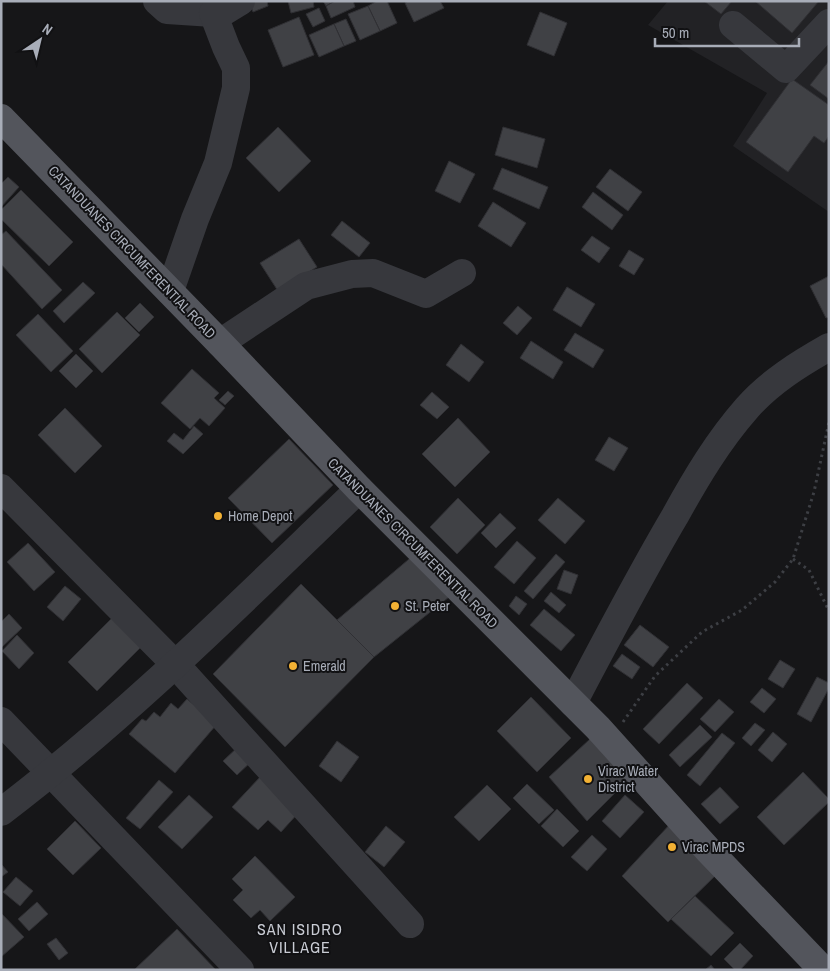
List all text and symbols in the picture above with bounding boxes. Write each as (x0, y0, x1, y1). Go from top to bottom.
north arrow (15, 15, 65, 65)
scale bar (655, 15, 799, 47)
text: N (39, 20, 56, 39)
text: 50 m (662, 22, 689, 43)
street label: CATANDUANES CIRCUMFERENTIAL ROAD (45, 162, 219, 342)
street label: CATANDUANES CIRCUMFERENTIAL ROAD (324, 454, 502, 632)
place label: Home Depot (228, 507, 292, 525)
marker: Home Depot (212, 510, 224, 522)
place label: St. Peter (405, 597, 450, 615)
marker: St. Peter (389, 600, 401, 612)
place label: Emerald (303, 657, 346, 675)
marker: Emerald (287, 660, 299, 672)
place label: Virac Water District (598, 762, 658, 796)
marker: Virac Water District (582, 773, 594, 785)
place label: Virac MPDS (682, 838, 745, 856)
marker: Virac MPDS (666, 841, 678, 853)
district label: SAN ISIDRO VILLAGE (257, 918, 343, 958)

